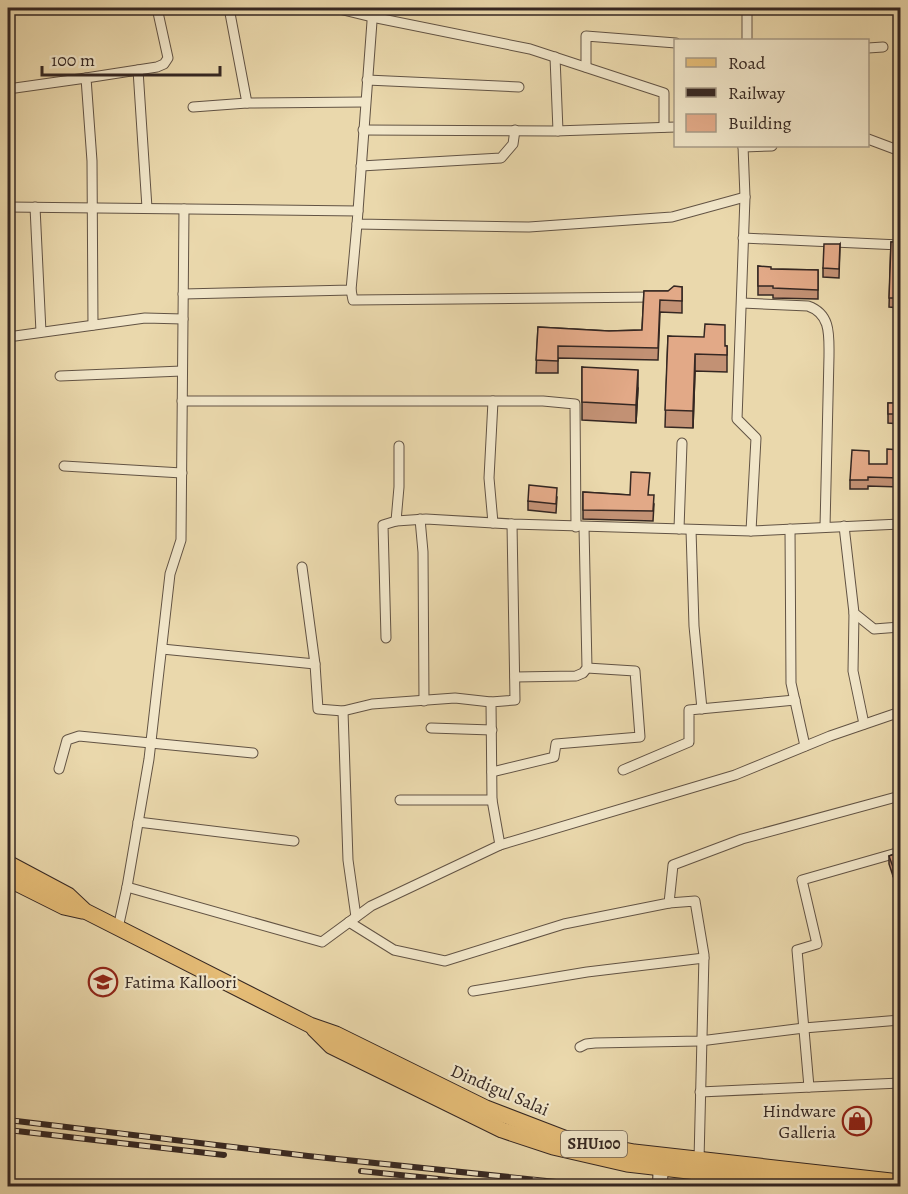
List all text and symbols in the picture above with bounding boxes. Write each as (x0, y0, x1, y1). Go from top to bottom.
scale bar (42, 39, 220, 77)
legend (674, 39, 869, 147)
text: 100 m (51, 48, 95, 72)
text: Road (728, 51, 766, 75)
text: Railway (728, 81, 786, 105)
text: Building (728, 111, 792, 135)
school or university icon: Fatima Kalloori (87, 966, 119, 998)
place label: Fatima Kalloori (124, 970, 237, 994)
street label: Dindigul Salai (447, 1059, 553, 1121)
place label: Hindware Galleria (762, 1099, 837, 1144)
shop icon: Hindware Galleria (841, 1105, 873, 1137)
road number: SHU100 (561, 1131, 627, 1157)

